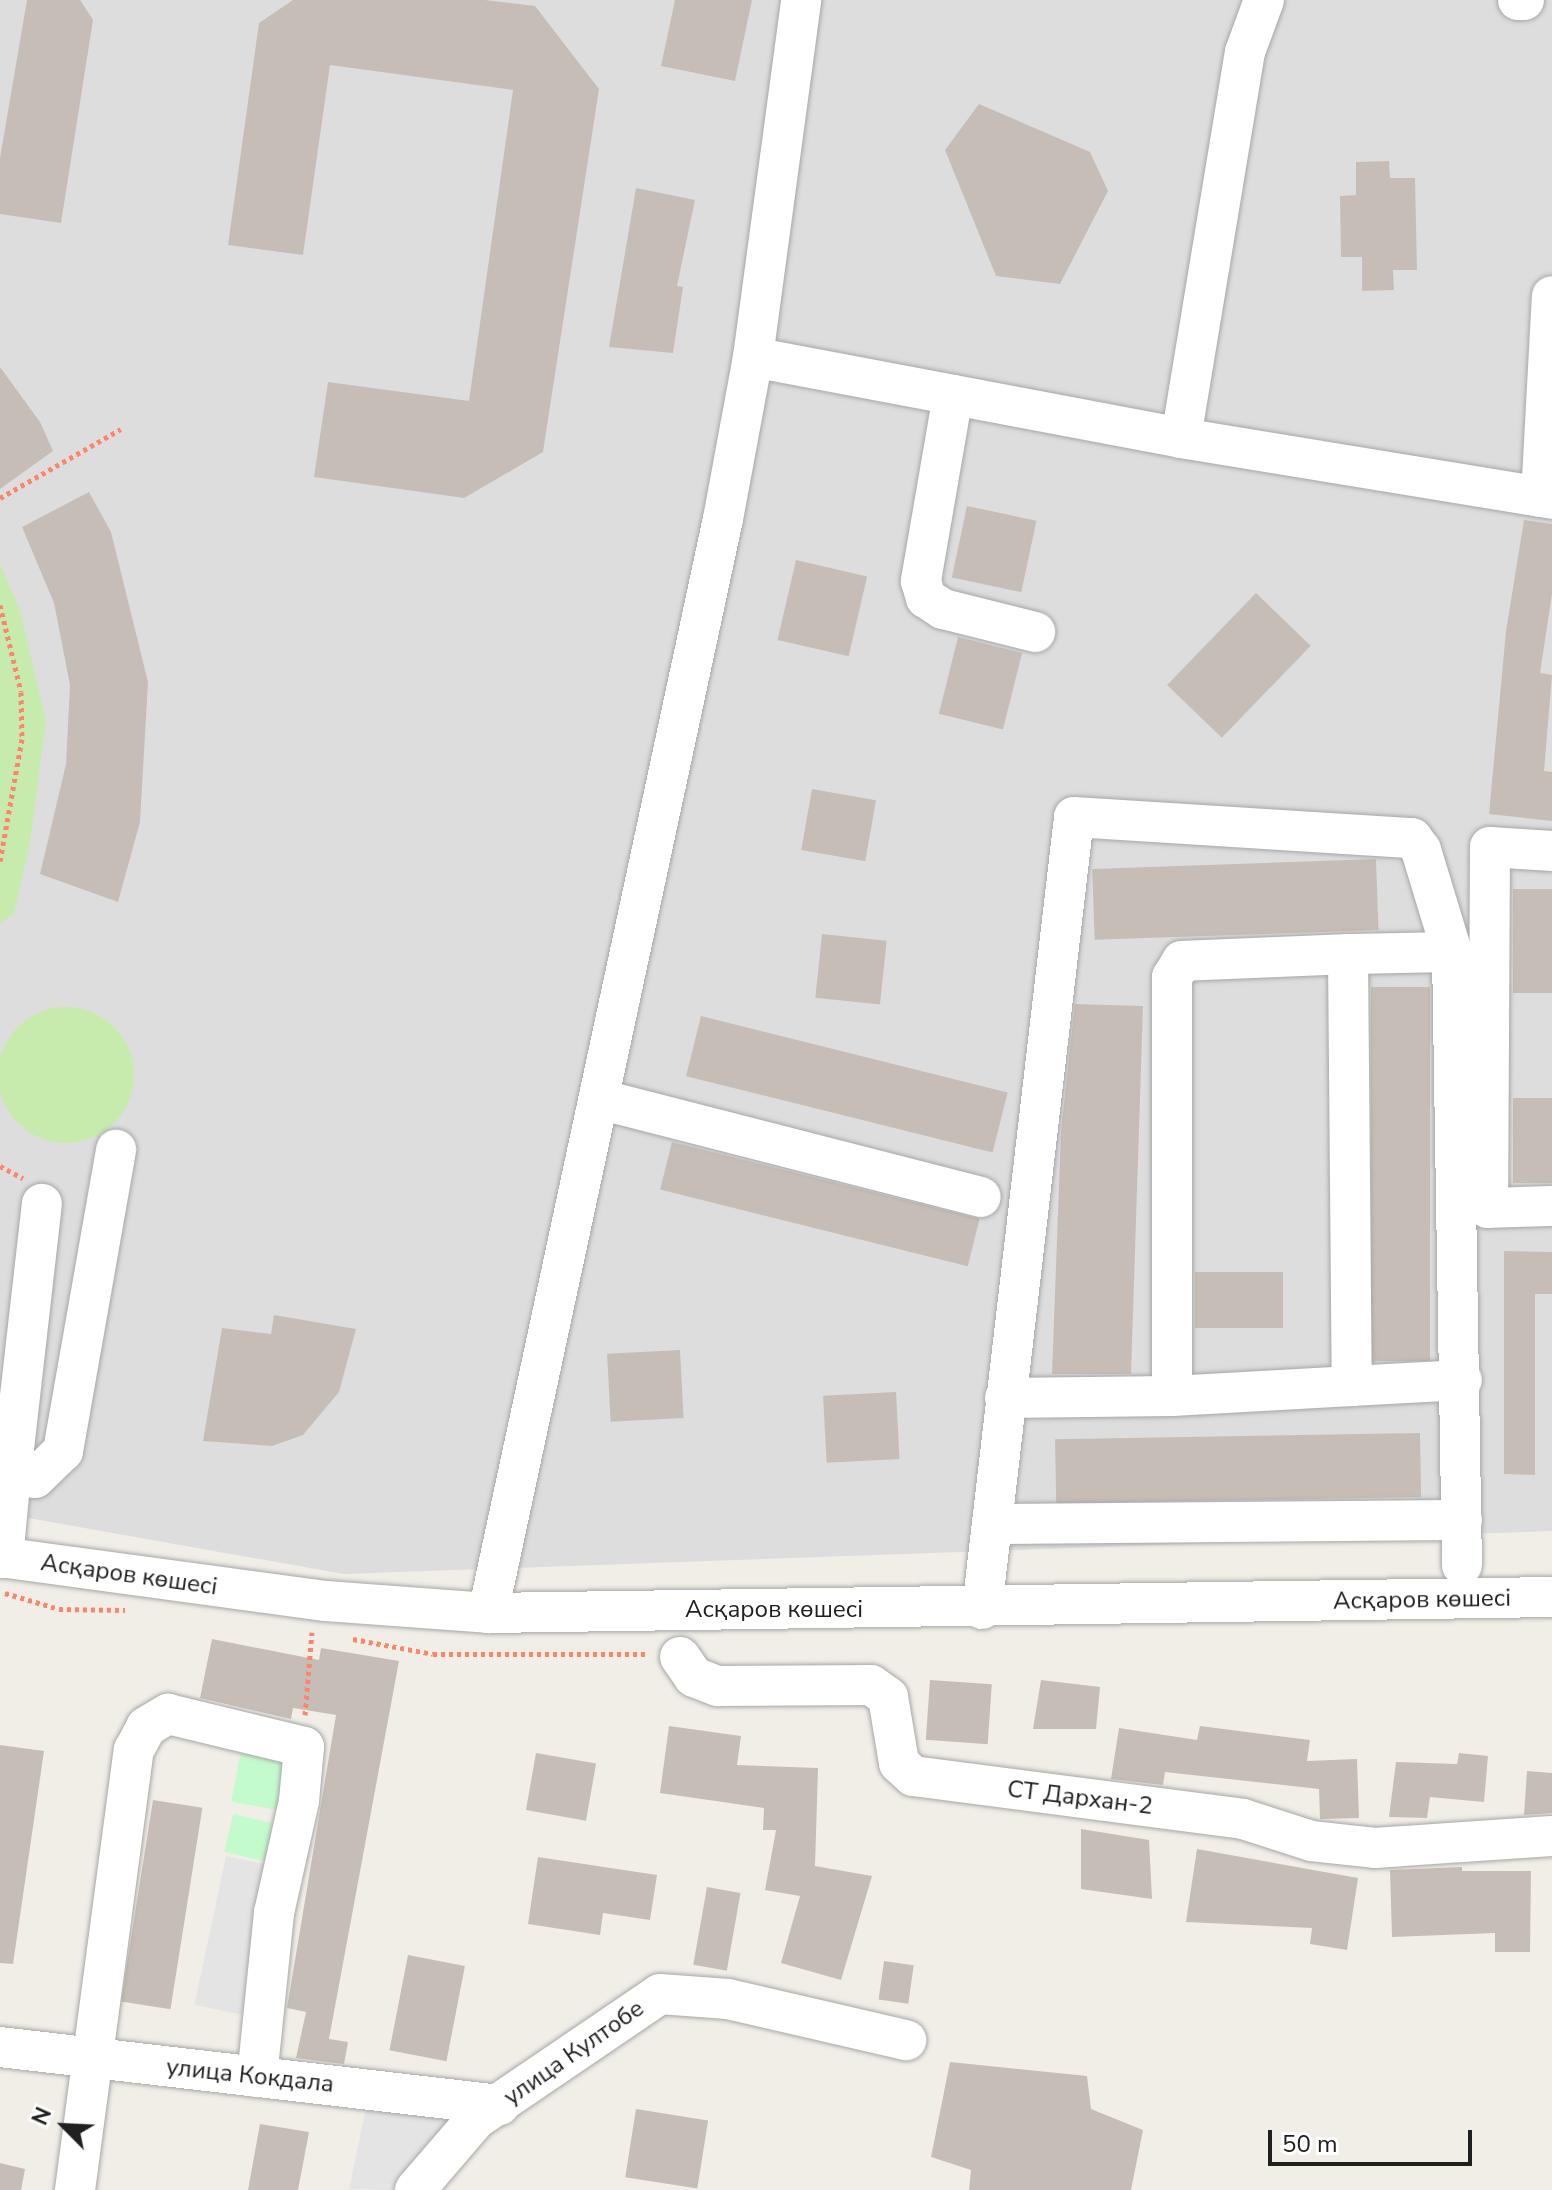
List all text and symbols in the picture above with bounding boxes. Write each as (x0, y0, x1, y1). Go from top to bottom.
street label: Асқаров көшесі (39, 1548, 219, 1602)
street label: Асқаров көшесі (1333, 1584, 1511, 1616)
street label: Асқаров көшесі (685, 1596, 863, 1624)
street label: СТ Дархан-2 (1006, 1775, 1154, 1821)
street label: улица Култобе (498, 1994, 650, 2112)
street label: улица Кокдала (165, 2053, 335, 2099)
north arrow (24, 2086, 104, 2166)
text: N (25, 2103, 59, 2130)
scale bar (1272, 2114, 1476, 2164)
text: 50 m (1282, 2128, 1338, 2160)

